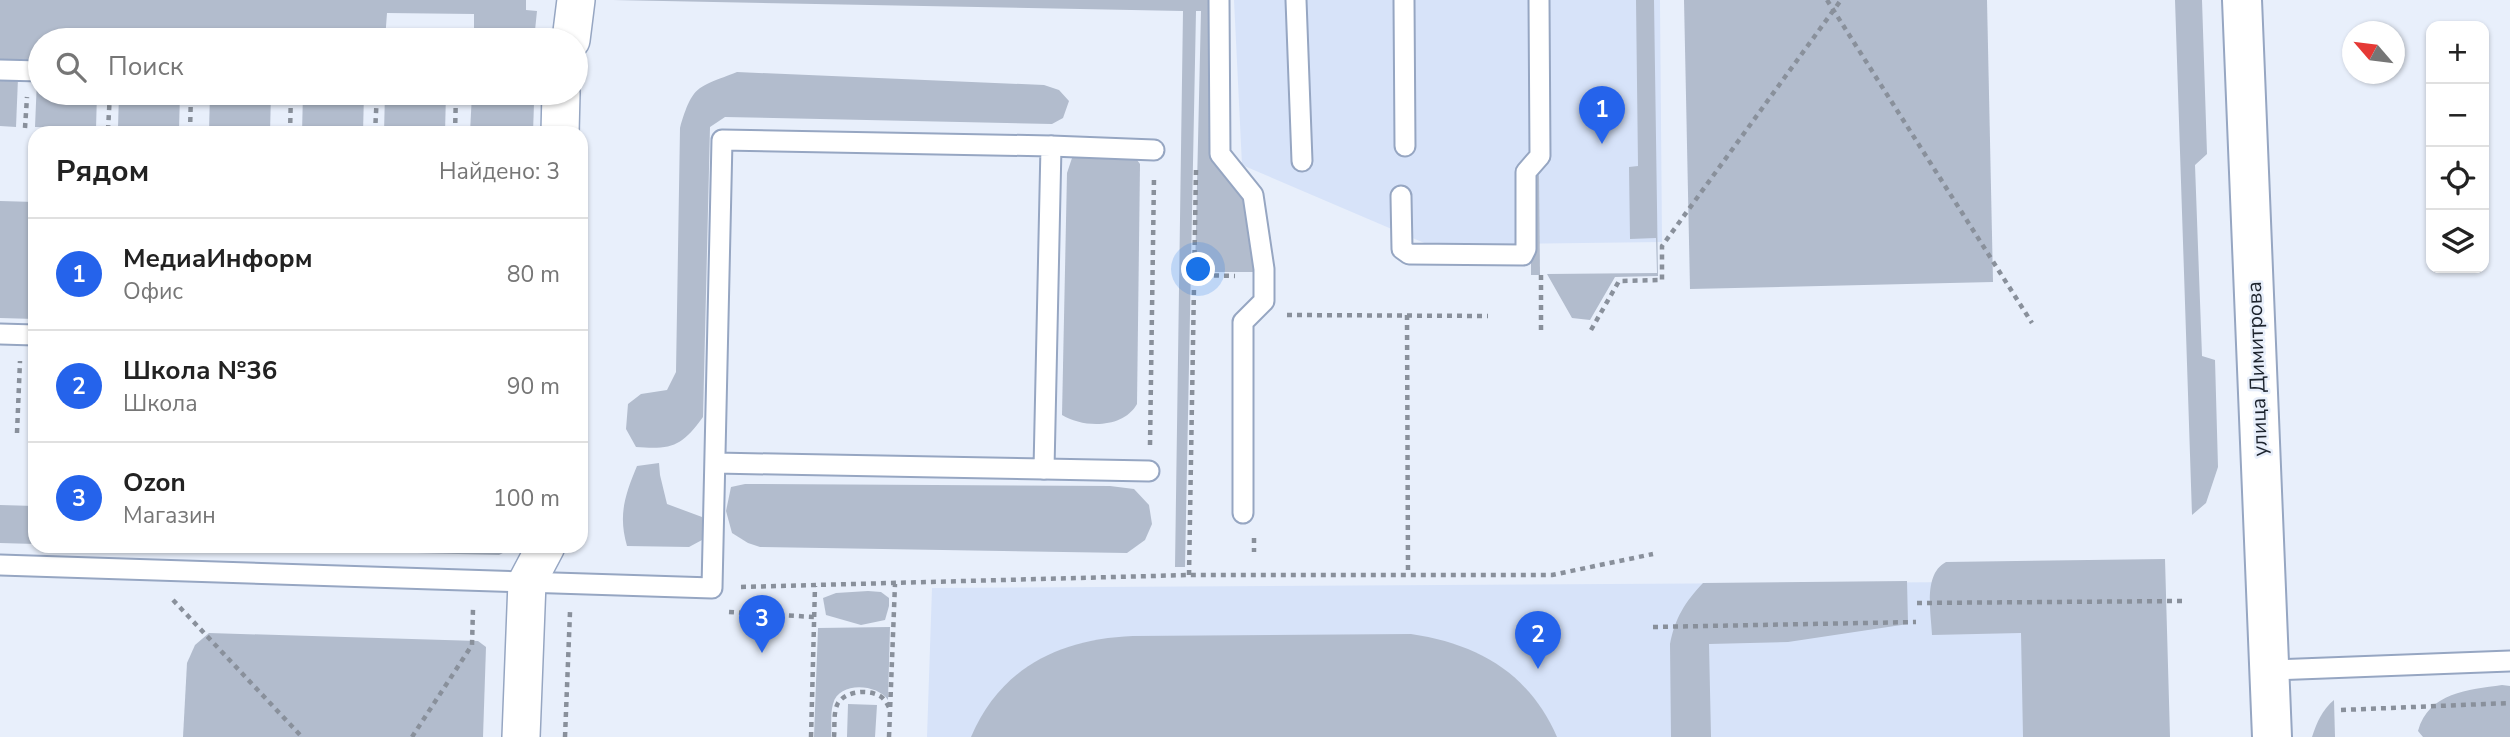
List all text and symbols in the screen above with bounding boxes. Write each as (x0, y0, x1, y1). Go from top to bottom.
north arrow (2342, 21, 2405, 84)
map controls (2426, 21, 2489, 273)
button: + (2426, 21, 2489, 84)
search box (28, 28, 588, 105)
icon: search (52, 48, 90, 86)
text: Поиск (108, 49, 184, 84)
button: − (2426, 84, 2489, 147)
pin: 1 (1579, 86, 1625, 144)
button: locate (2426, 147, 2489, 210)
text: Рядом (56, 151, 149, 192)
text: Найдено: 3 (439, 156, 560, 187)
button: layers (2426, 210, 2489, 273)
text: МедиаИнформ (123, 241, 313, 276)
your location (1181, 252, 1215, 286)
text: 1 (72, 259, 86, 290)
text: 80 m (507, 259, 560, 290)
text: Офис (123, 276, 183, 307)
street label: улица Димитрова (2240, 281, 2274, 457)
text: Школа №36 (123, 353, 277, 388)
text: 2 (72, 371, 86, 402)
text: 90 m (507, 371, 560, 402)
text: Школа (123, 388, 198, 419)
text: Ozon (123, 465, 186, 500)
text: 3 (72, 483, 86, 514)
text: 100 m (493, 483, 560, 514)
text: Магазин (123, 500, 216, 531)
pin: 3 (739, 595, 785, 653)
pin: 2 (1515, 611, 1561, 669)

